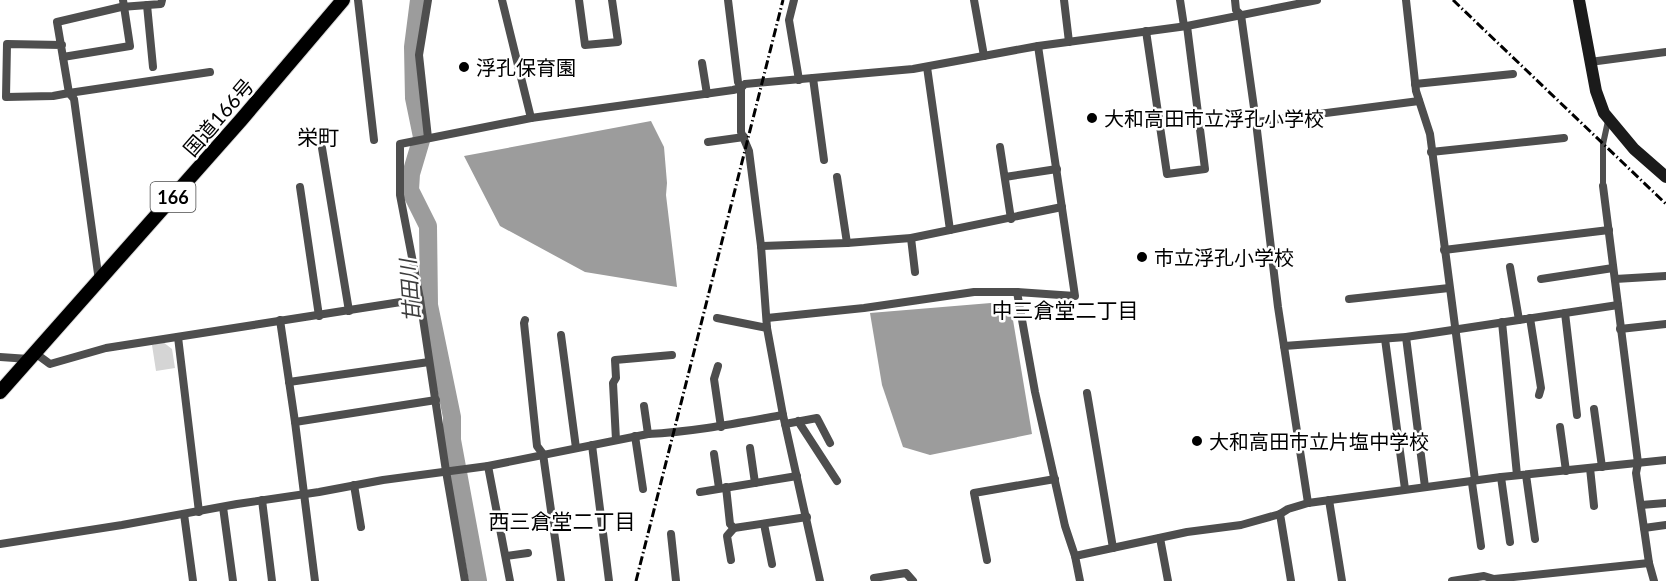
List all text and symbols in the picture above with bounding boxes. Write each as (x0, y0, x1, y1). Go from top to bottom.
place label: 浮孔保育園 (476, 55, 576, 79)
marker: 浮孔保育園 (457, 60, 471, 74)
street label: 国道166号 (178, 73, 258, 161)
place label: 大和高田市立浮孔小学校 (1104, 106, 1324, 130)
marker: 大和高田市立浮孔小学校 (1085, 111, 1099, 125)
district label: 栄町 (297, 124, 339, 149)
road number: 166 (150, 182, 195, 212)
place label: 市立浮孔小学校 (1154, 245, 1294, 269)
marker: 市立浮孔小学校 (1135, 250, 1149, 264)
water label: 甘田川 (394, 257, 424, 323)
district label: 中三倉堂二丁目 (992, 297, 1139, 322)
place label: 大和高田市立片塩中学校 (1209, 429, 1429, 453)
marker: 大和高田市立片塩中学校 (1190, 434, 1204, 448)
district label: 西三倉堂二丁目 (489, 508, 636, 533)

